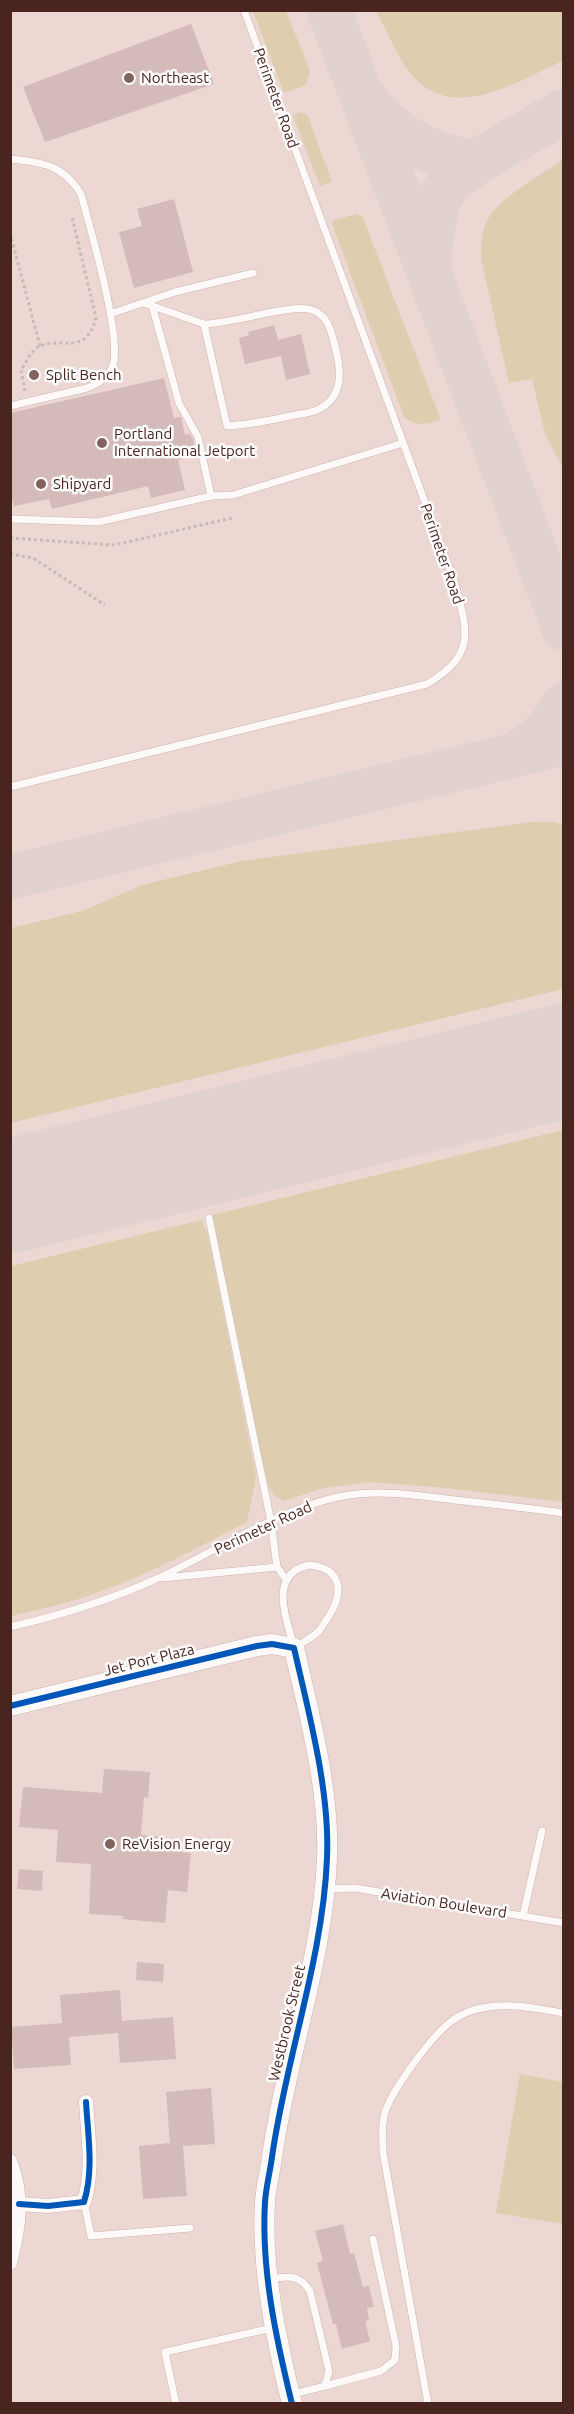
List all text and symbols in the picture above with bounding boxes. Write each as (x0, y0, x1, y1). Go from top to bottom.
street label: Perimeter Road (250, 45, 302, 151)
place label: Northeast (141, 69, 209, 87)
marker: Northeast (122, 71, 136, 85)
place label: Split Bench (46, 366, 121, 384)
marker: Split Bench (27, 368, 41, 382)
place label: Portland International Jetport (114, 425, 255, 460)
marker: Portland International Jetport (95, 436, 109, 450)
place label: Shipyard (53, 475, 111, 493)
marker: Shipyard (34, 477, 48, 491)
street label: Perimeter Road (416, 501, 468, 607)
street label: Perimeter Road (211, 1498, 315, 1558)
street label: Jet Port Plaza (102, 1640, 196, 1680)
place label: ReVision Energy (122, 1835, 231, 1853)
marker: ReVision Energy (103, 1837, 117, 1851)
street label: Aviation Boulevard (380, 1884, 508, 1922)
street label: Westbrook Street (265, 1963, 309, 2083)

